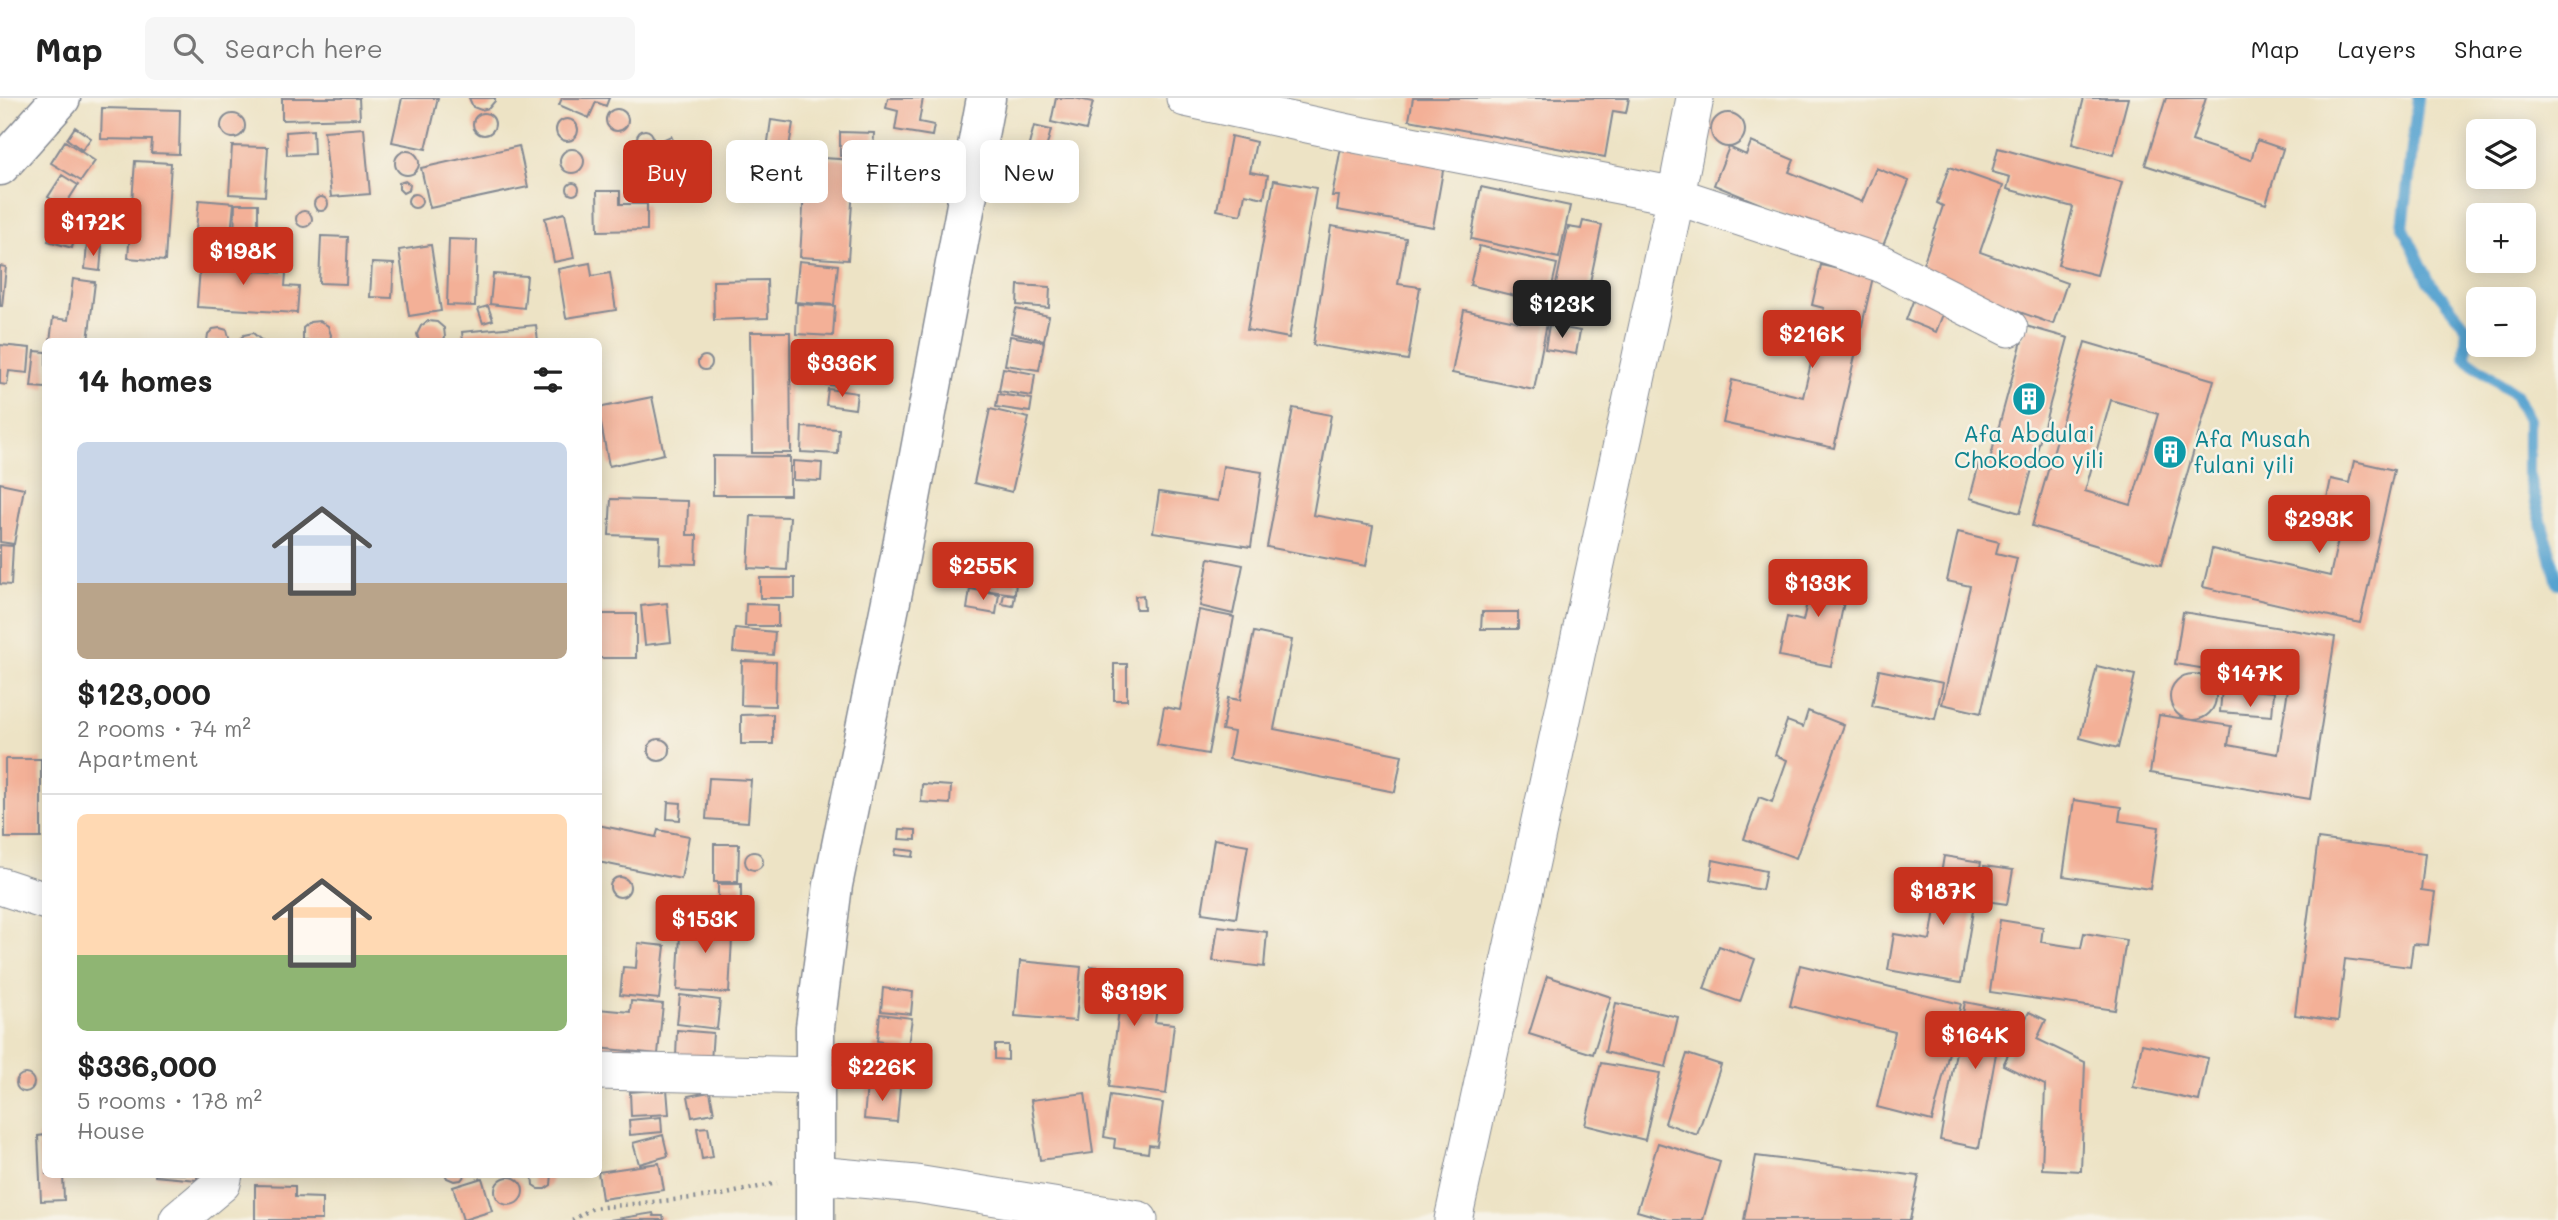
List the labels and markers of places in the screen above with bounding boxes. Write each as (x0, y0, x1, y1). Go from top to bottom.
pin: $172K (44, 198, 142, 258)
pin: $198K (194, 228, 292, 287)
pin: $123K (1513, 280, 1611, 340)
pin: $216K (1763, 310, 1861, 370)
pin: $336K (793, 340, 891, 399)
building icon: Afa Abdulai Chokodoo yili (2010, 380, 2048, 418)
place label: Afa Abdulai Chokodoo yili (1954, 418, 2104, 474)
place label: Afa Musah fulani yili (2194, 423, 2310, 479)
building icon: Afa Musah fulani yili (2151, 433, 2189, 471)
pin: $293K (2270, 496, 2368, 555)
pin: $255K (934, 542, 1032, 602)
pin: $133K (1769, 560, 1867, 619)
pin: $147K (2201, 650, 2299, 709)
pin: $187K (1894, 868, 1992, 927)
pin: $153K (656, 896, 754, 955)
pin: $319K (1085, 968, 1183, 1028)
pin: $164K (1926, 1012, 2024, 1071)
pin: $226K (833, 1044, 931, 1103)

